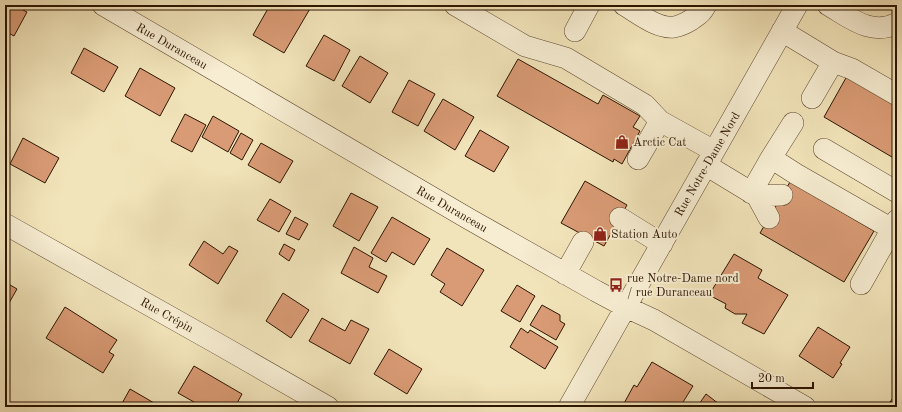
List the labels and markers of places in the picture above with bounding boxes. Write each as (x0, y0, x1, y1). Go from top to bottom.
shop icon: Arctic Cat (614, 134, 630, 150)
place label: Arctic Cat (633, 137, 687, 149)
shop icon: Station Auto (592, 226, 608, 242)
place label: Station Auto (611, 229, 678, 241)
place label: rue Notre-Dame nord / rue Duranceau (627, 273, 739, 299)
bus stop icon: rue Notre-Dame nord / rue Duranceau (608, 277, 624, 293)

